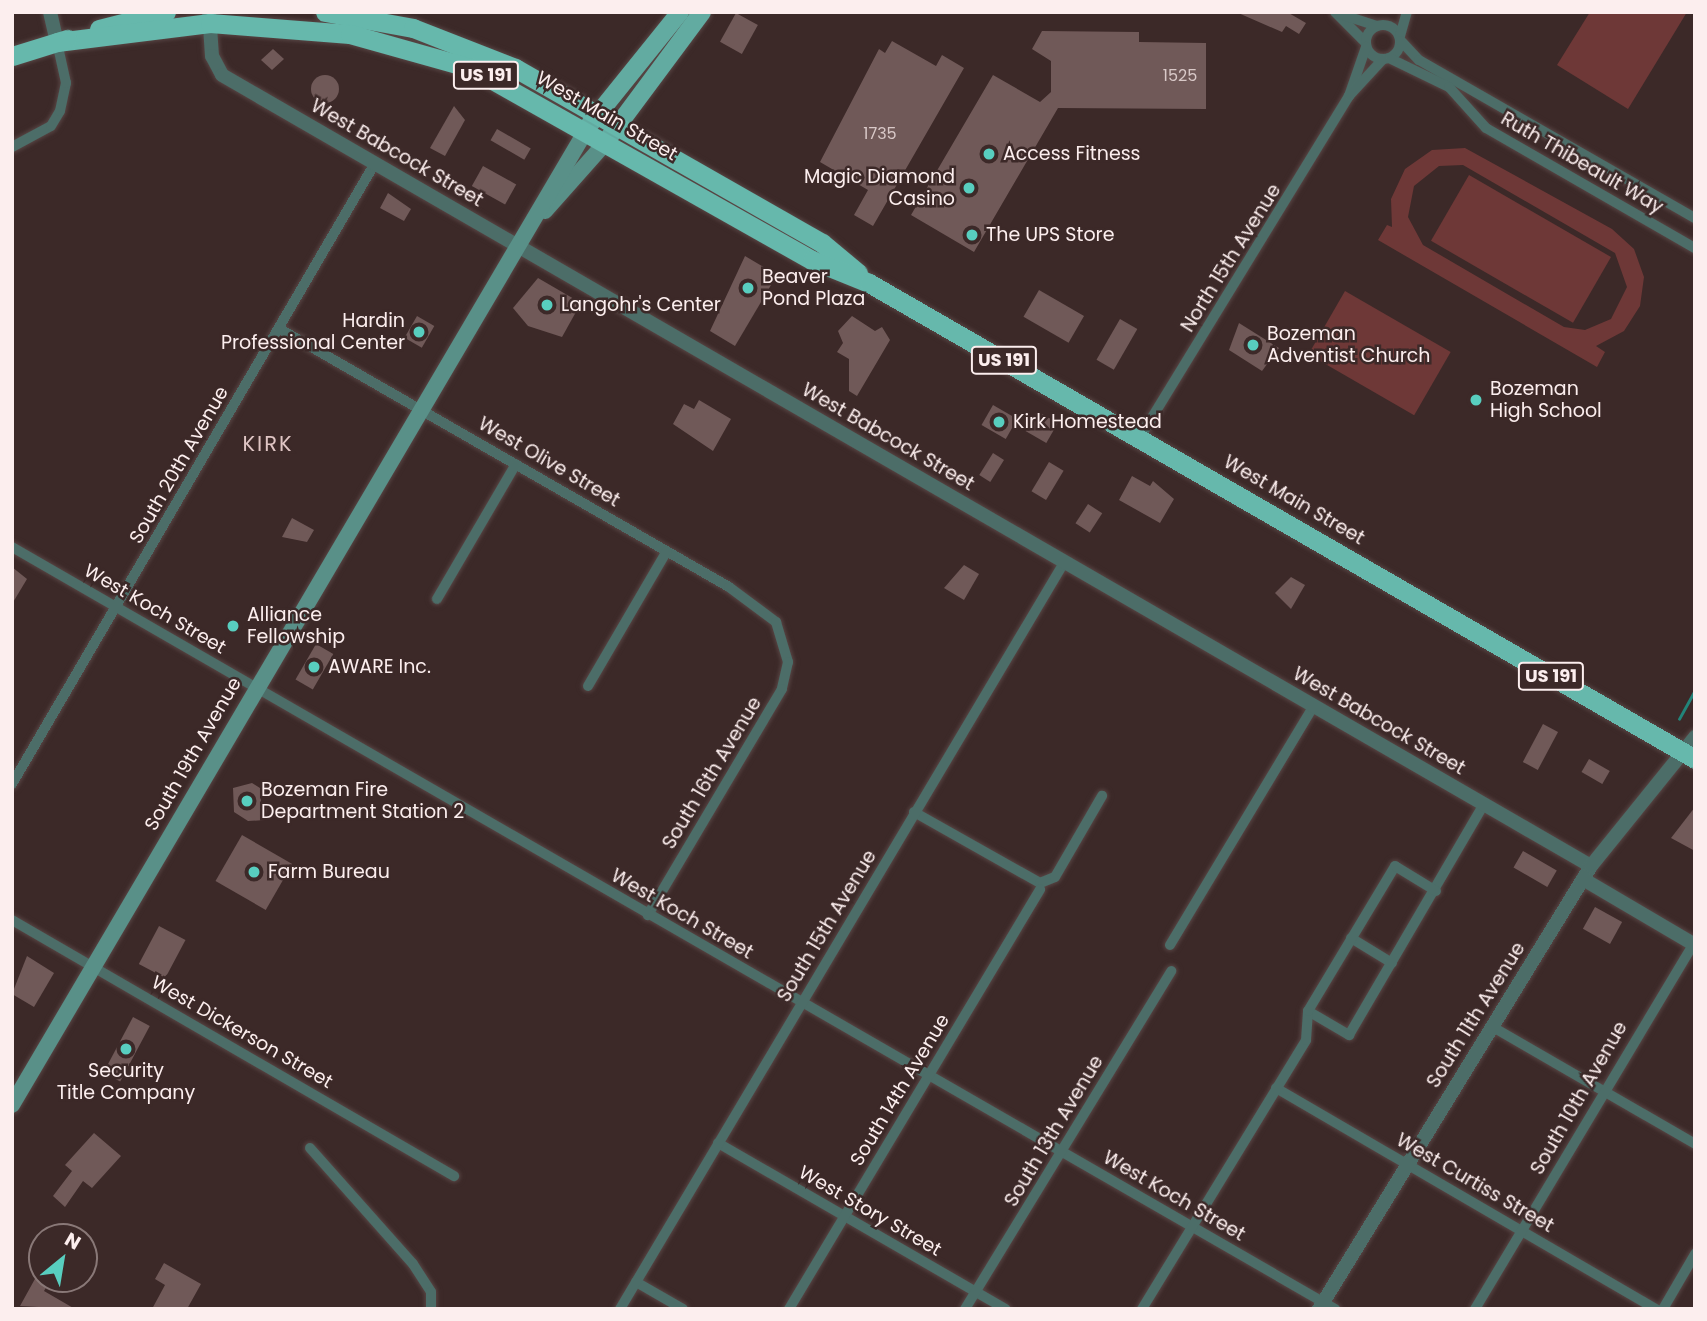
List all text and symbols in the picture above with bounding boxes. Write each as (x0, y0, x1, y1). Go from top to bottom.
road number: US 191 (453, 60, 519, 90)
street label: West Main Street (532, 66, 682, 166)
house number: 1525 (1163, 66, 1197, 86)
street label: West Babcock Street (307, 94, 487, 212)
street label: Ruth Thibeault Way (1497, 107, 1667, 219)
house number: 1735 (863, 124, 897, 144)
place label: Access Fitness (1003, 143, 1141, 165)
marker: Access Fitness (981, 146, 997, 162)
place label: Magic Diamond Casino (804, 166, 955, 210)
marker: Magic Diamond Casino (961, 180, 977, 196)
street label: North 15th Avenue (1176, 180, 1286, 336)
place label: The UPS Store (986, 224, 1114, 246)
marker: The UPS Store (964, 227, 980, 243)
place label: Beaver Pond Plaza (762, 266, 865, 310)
marker: Beaver Pond Plaza (740, 280, 756, 296)
place label: Langohr's Center (561, 294, 721, 316)
marker: Langohr's Center (539, 297, 555, 313)
place label: Hardin Professional Center (221, 310, 405, 354)
place label: Bozeman Adventist Church (1267, 323, 1431, 367)
marker: Hardin Professional Center (411, 324, 427, 340)
marker: Bozeman Adventist Church (1245, 337, 1261, 353)
road number: US 191 (971, 346, 1037, 374)
street label: West Babcock Street (798, 378, 978, 496)
place label: Bozeman High School (1490, 378, 1602, 422)
street label: South 20th Avenue (125, 382, 233, 548)
marker: Bozeman High School (1468, 392, 1484, 408)
place label: Kirk Homestead (1013, 411, 1162, 433)
street label: West Olive Street (474, 412, 624, 512)
marker: Kirk Homestead (991, 414, 1007, 430)
district label: KIRK (243, 431, 293, 457)
street label: West Main Street (1219, 450, 1369, 550)
street label: West Koch Street (80, 559, 230, 659)
place label: Alliance Fellowship (247, 604, 345, 648)
marker: Alliance Fellowship (225, 618, 241, 634)
place label: AWARE Inc. (328, 656, 431, 678)
marker: AWARE Inc. (306, 659, 322, 675)
street label: West Babcock Street (1289, 662, 1469, 780)
road number: US 191 (1518, 662, 1584, 690)
street label: South 19th Avenue (140, 673, 246, 835)
street label: South 16th Avenue (658, 693, 766, 853)
place label: Bozeman Fire Department Station 2 (261, 779, 464, 823)
marker: Bozeman Fire Department Station 2 (239, 793, 255, 809)
street label: South 15th Avenue (773, 846, 881, 1006)
place label: Farm Bureau (268, 861, 390, 883)
marker: Farm Bureau (246, 864, 262, 880)
street label: West Koch Street (607, 864, 757, 964)
street label: South 11th Avenue (1422, 938, 1530, 1092)
street label: West Dickerson Street (147, 971, 337, 1093)
street label: South 14th Avenue (846, 1010, 954, 1170)
street label: South 10th Avenue (1526, 1017, 1632, 1179)
marker: Security Title Company (118, 1041, 134, 1057)
street label: South 13th Avenue (1000, 1051, 1108, 1211)
place label: Security Title Company (57, 1060, 195, 1104)
street label: West Curtiss Street (1392, 1129, 1558, 1237)
street label: West Koch Street (1099, 1146, 1249, 1246)
street label: West Story Street (795, 1161, 945, 1261)
north arrow (28, 1223, 98, 1293)
text: N (60, 1226, 86, 1256)

